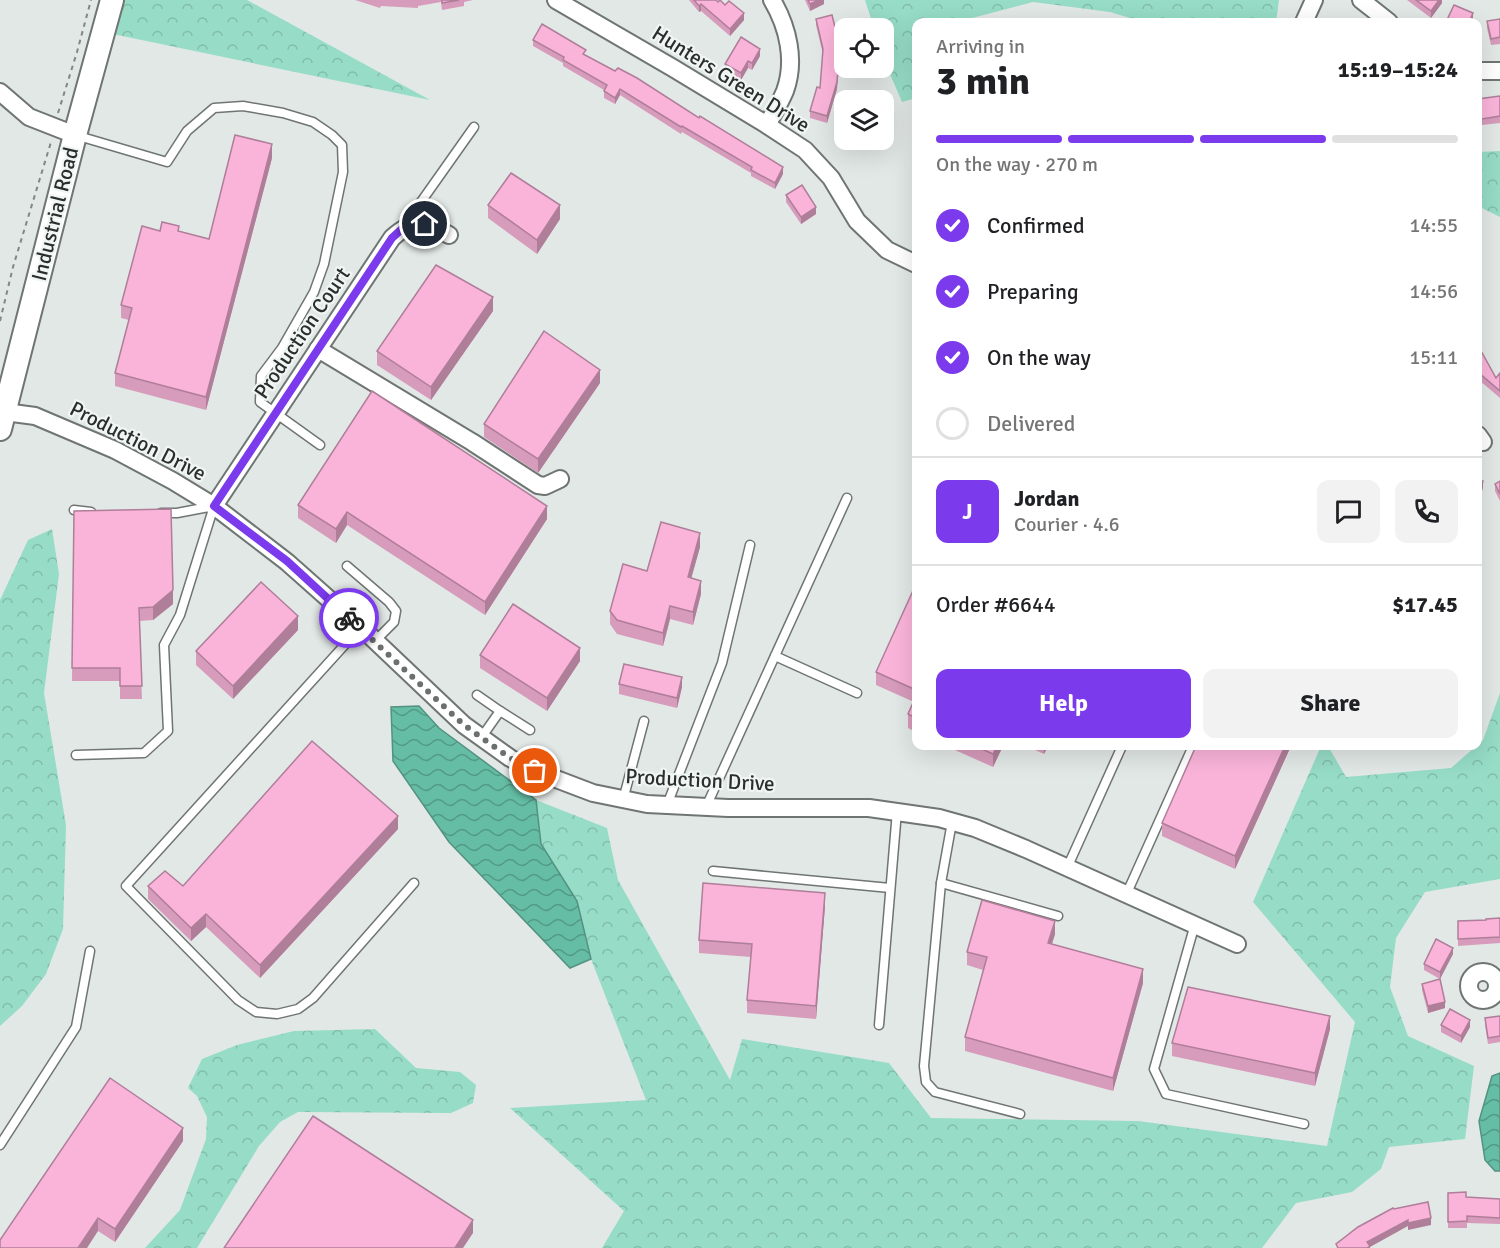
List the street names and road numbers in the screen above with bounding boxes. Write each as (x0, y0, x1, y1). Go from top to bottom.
street label: Hunters Green Drive (647, 20, 815, 138)
street label: Industrial Road (26, 144, 84, 284)
street label: Production Court (248, 262, 356, 404)
street label: Production Drive (66, 395, 210, 487)
street label: Production Drive (625, 763, 775, 797)

